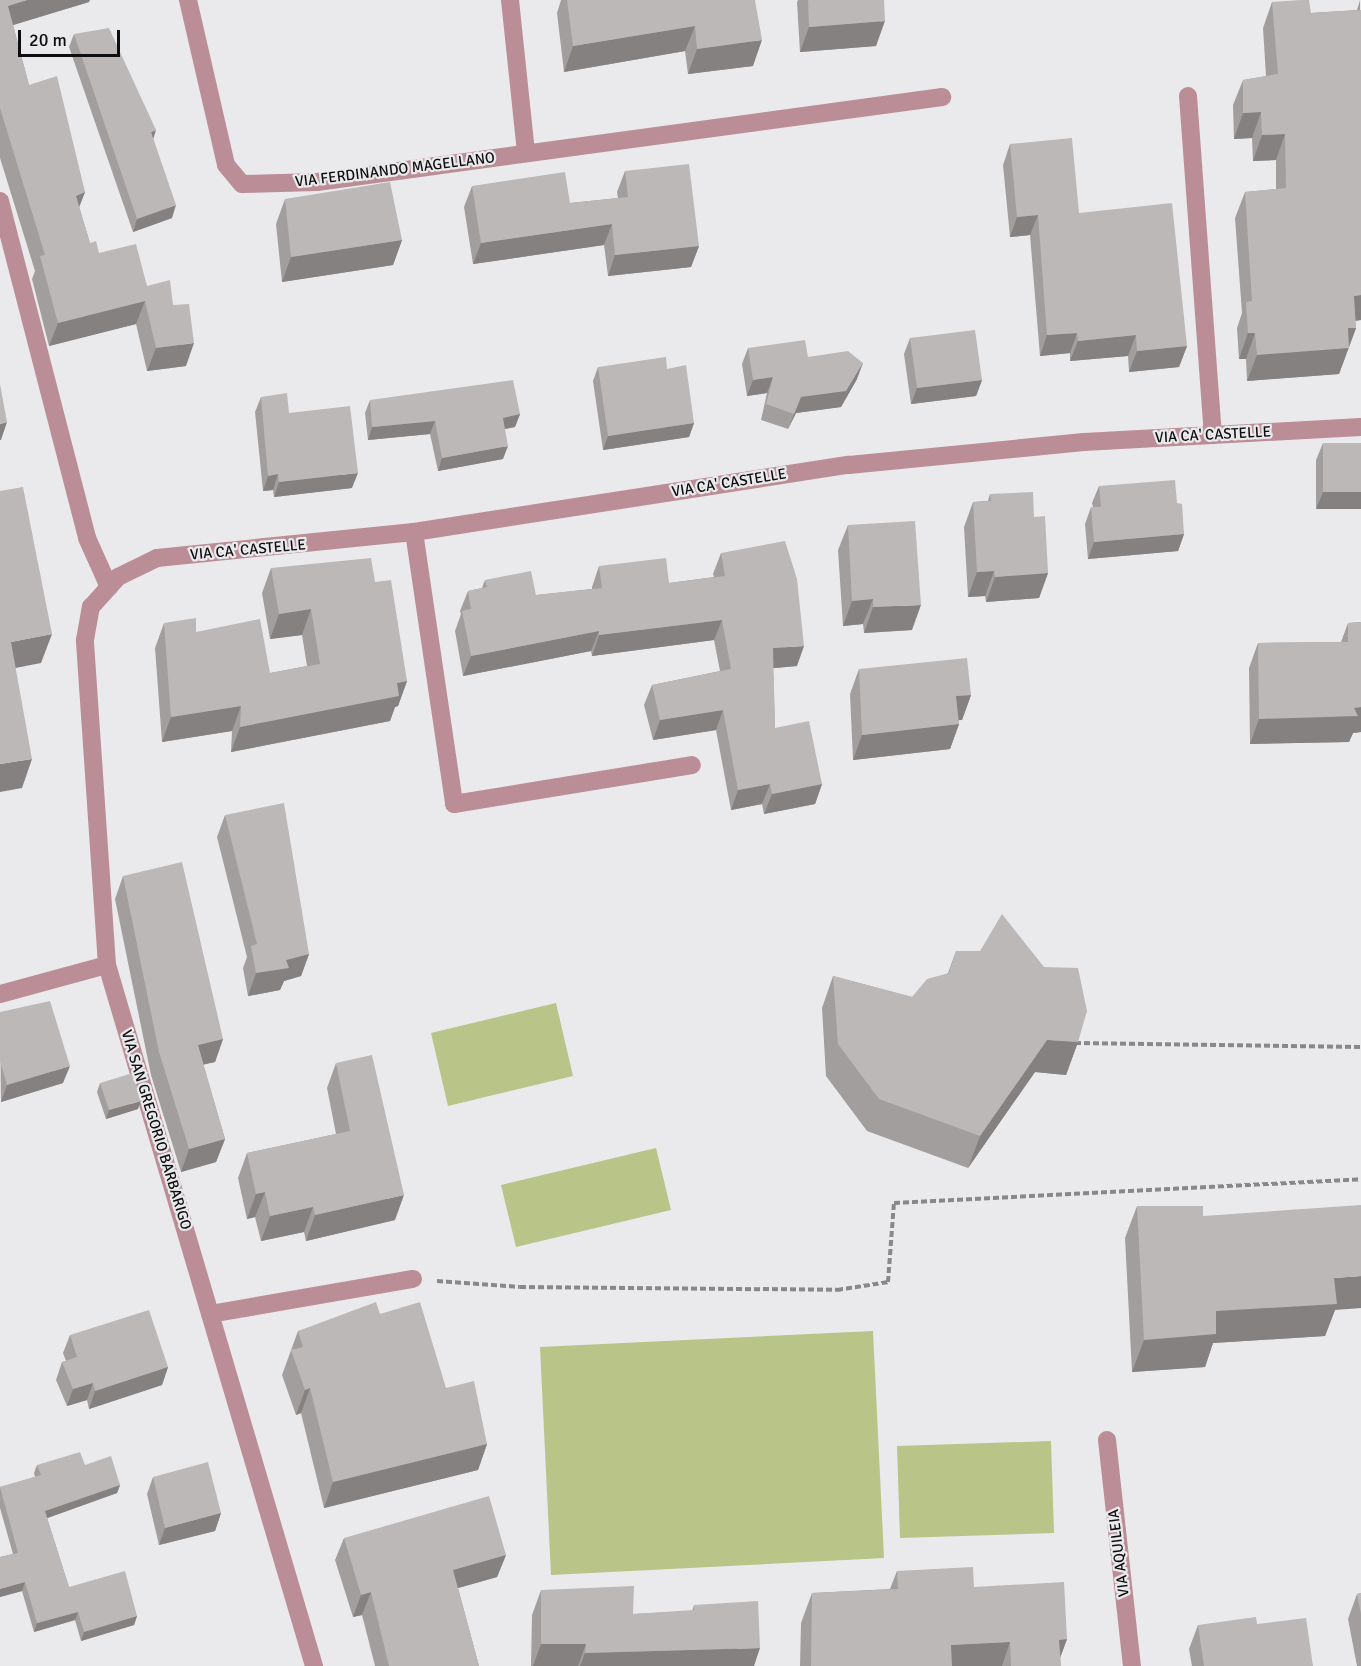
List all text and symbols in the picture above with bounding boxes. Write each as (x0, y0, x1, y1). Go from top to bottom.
scale bar (21, 18, 123, 56)
text: 20 m (29, 29, 67, 51)
street label: VIA FERDINANDO MAGELLANO (294, 149, 496, 191)
street label: VIA CA' CASTELLE (1155, 423, 1271, 447)
street label: VIA CA' CASTELLE (670, 465, 788, 501)
street label: VIA CA' CASTELLE (189, 536, 307, 564)
street label: VIA SAN GREGORIO BARBARIGO (117, 1028, 195, 1232)
street label: VIA AQUILEIA (1105, 1508, 1133, 1598)

